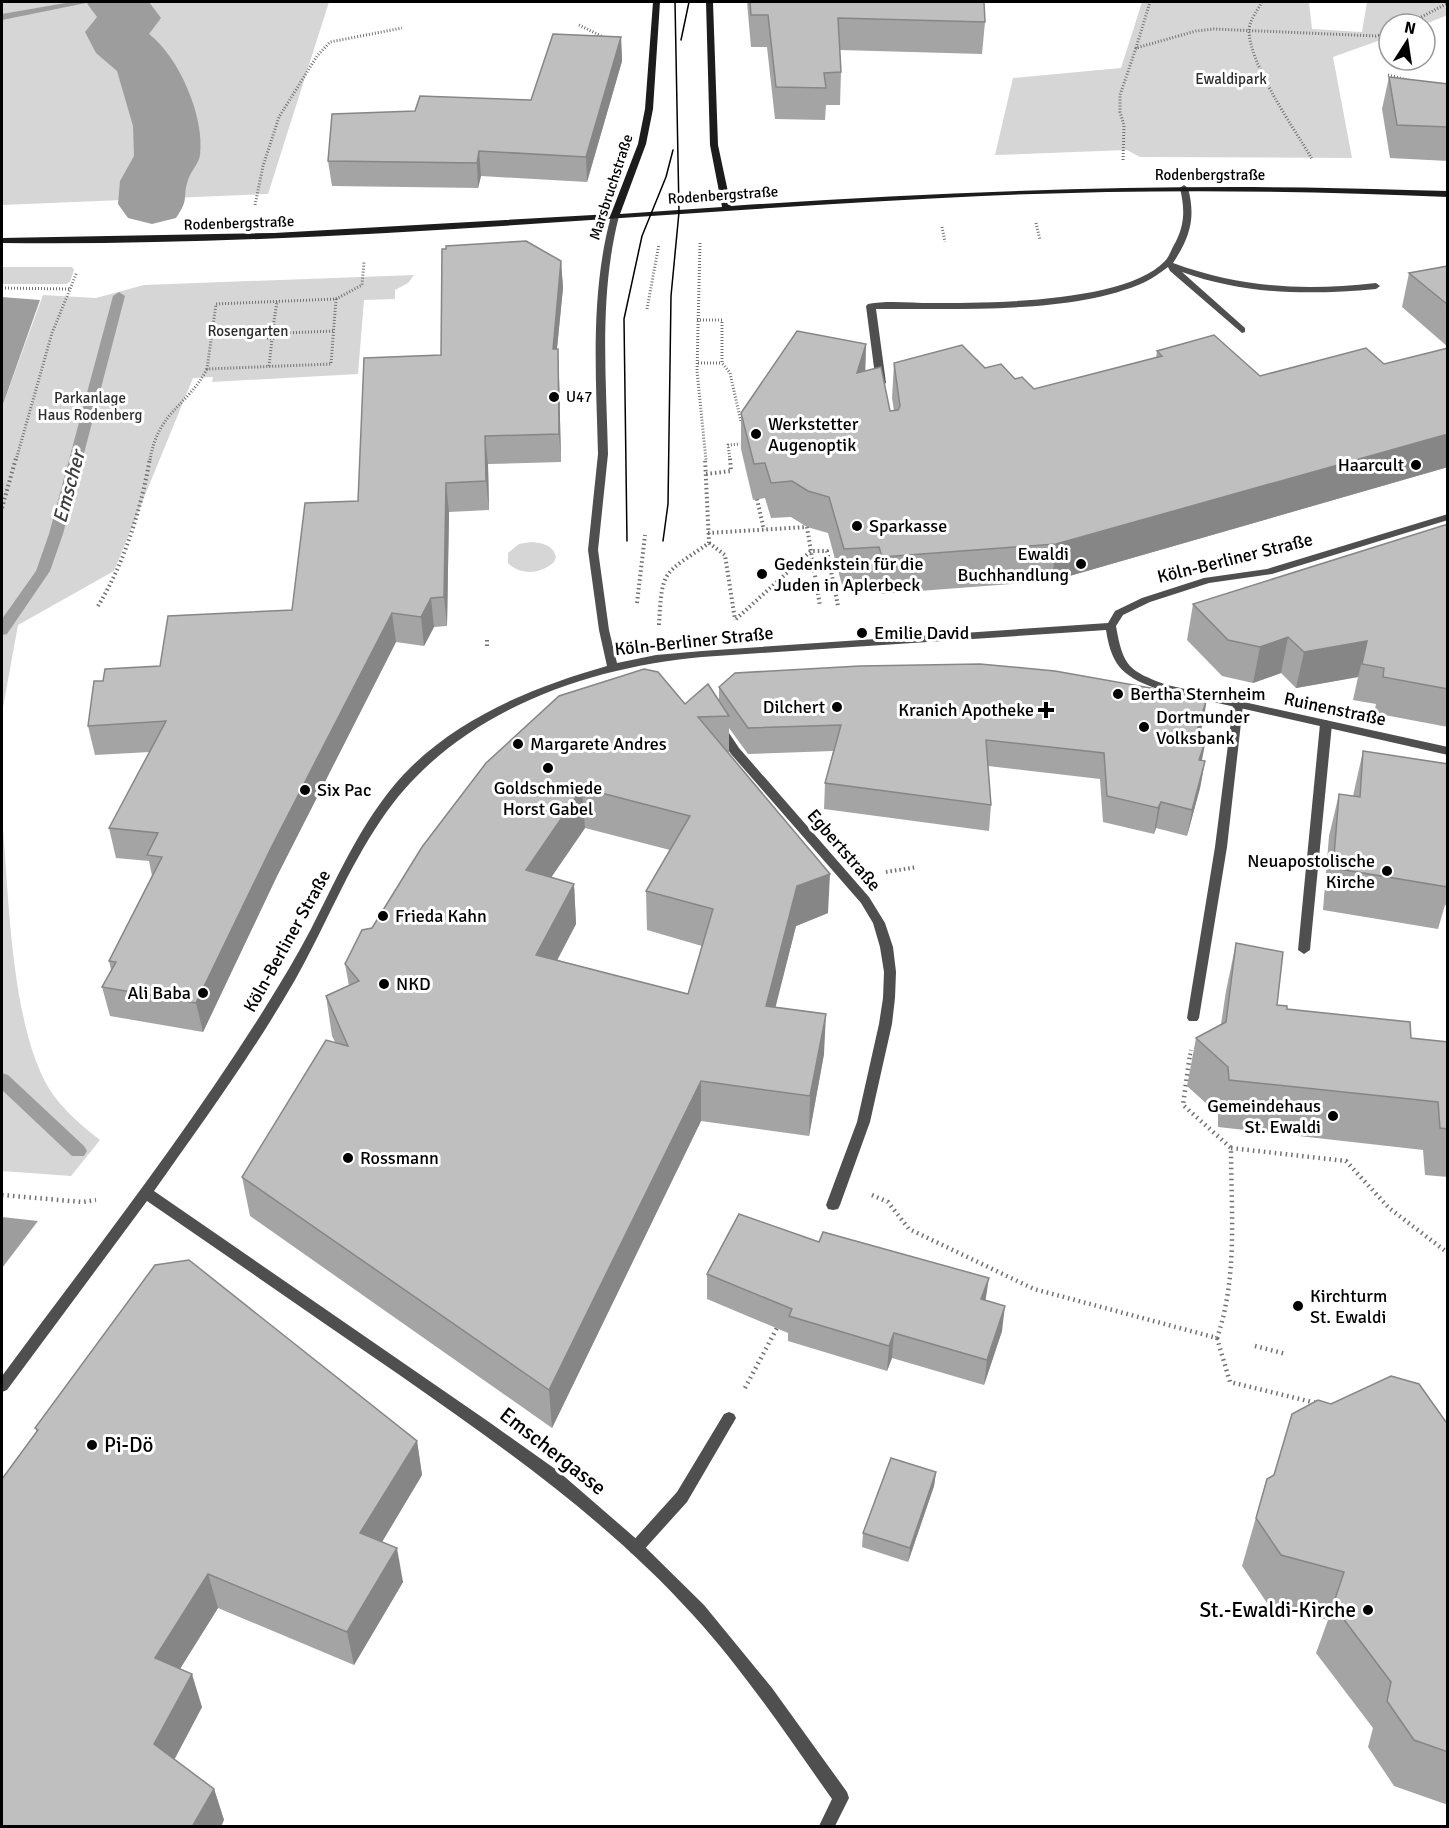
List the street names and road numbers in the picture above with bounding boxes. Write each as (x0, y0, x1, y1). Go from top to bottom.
street label: Marsbruchstraße (585, 132, 637, 242)
street label: Rodenbergstraße (1155, 166, 1265, 184)
street label: Rodenbergstraße (667, 182, 779, 208)
street label: Rodenbergstraße (183, 212, 295, 234)
street label: Köln-Berliner Straße (1155, 528, 1315, 588)
street label: Köln-Berliner Straße (614, 622, 774, 660)
street label: Ruinenstraße (1282, 687, 1388, 731)
street label: Egbertstraße (802, 805, 886, 895)
street label: Köln-Berliner Straße (239, 866, 335, 1016)
street label: Emschergasse (495, 1401, 611, 1501)

